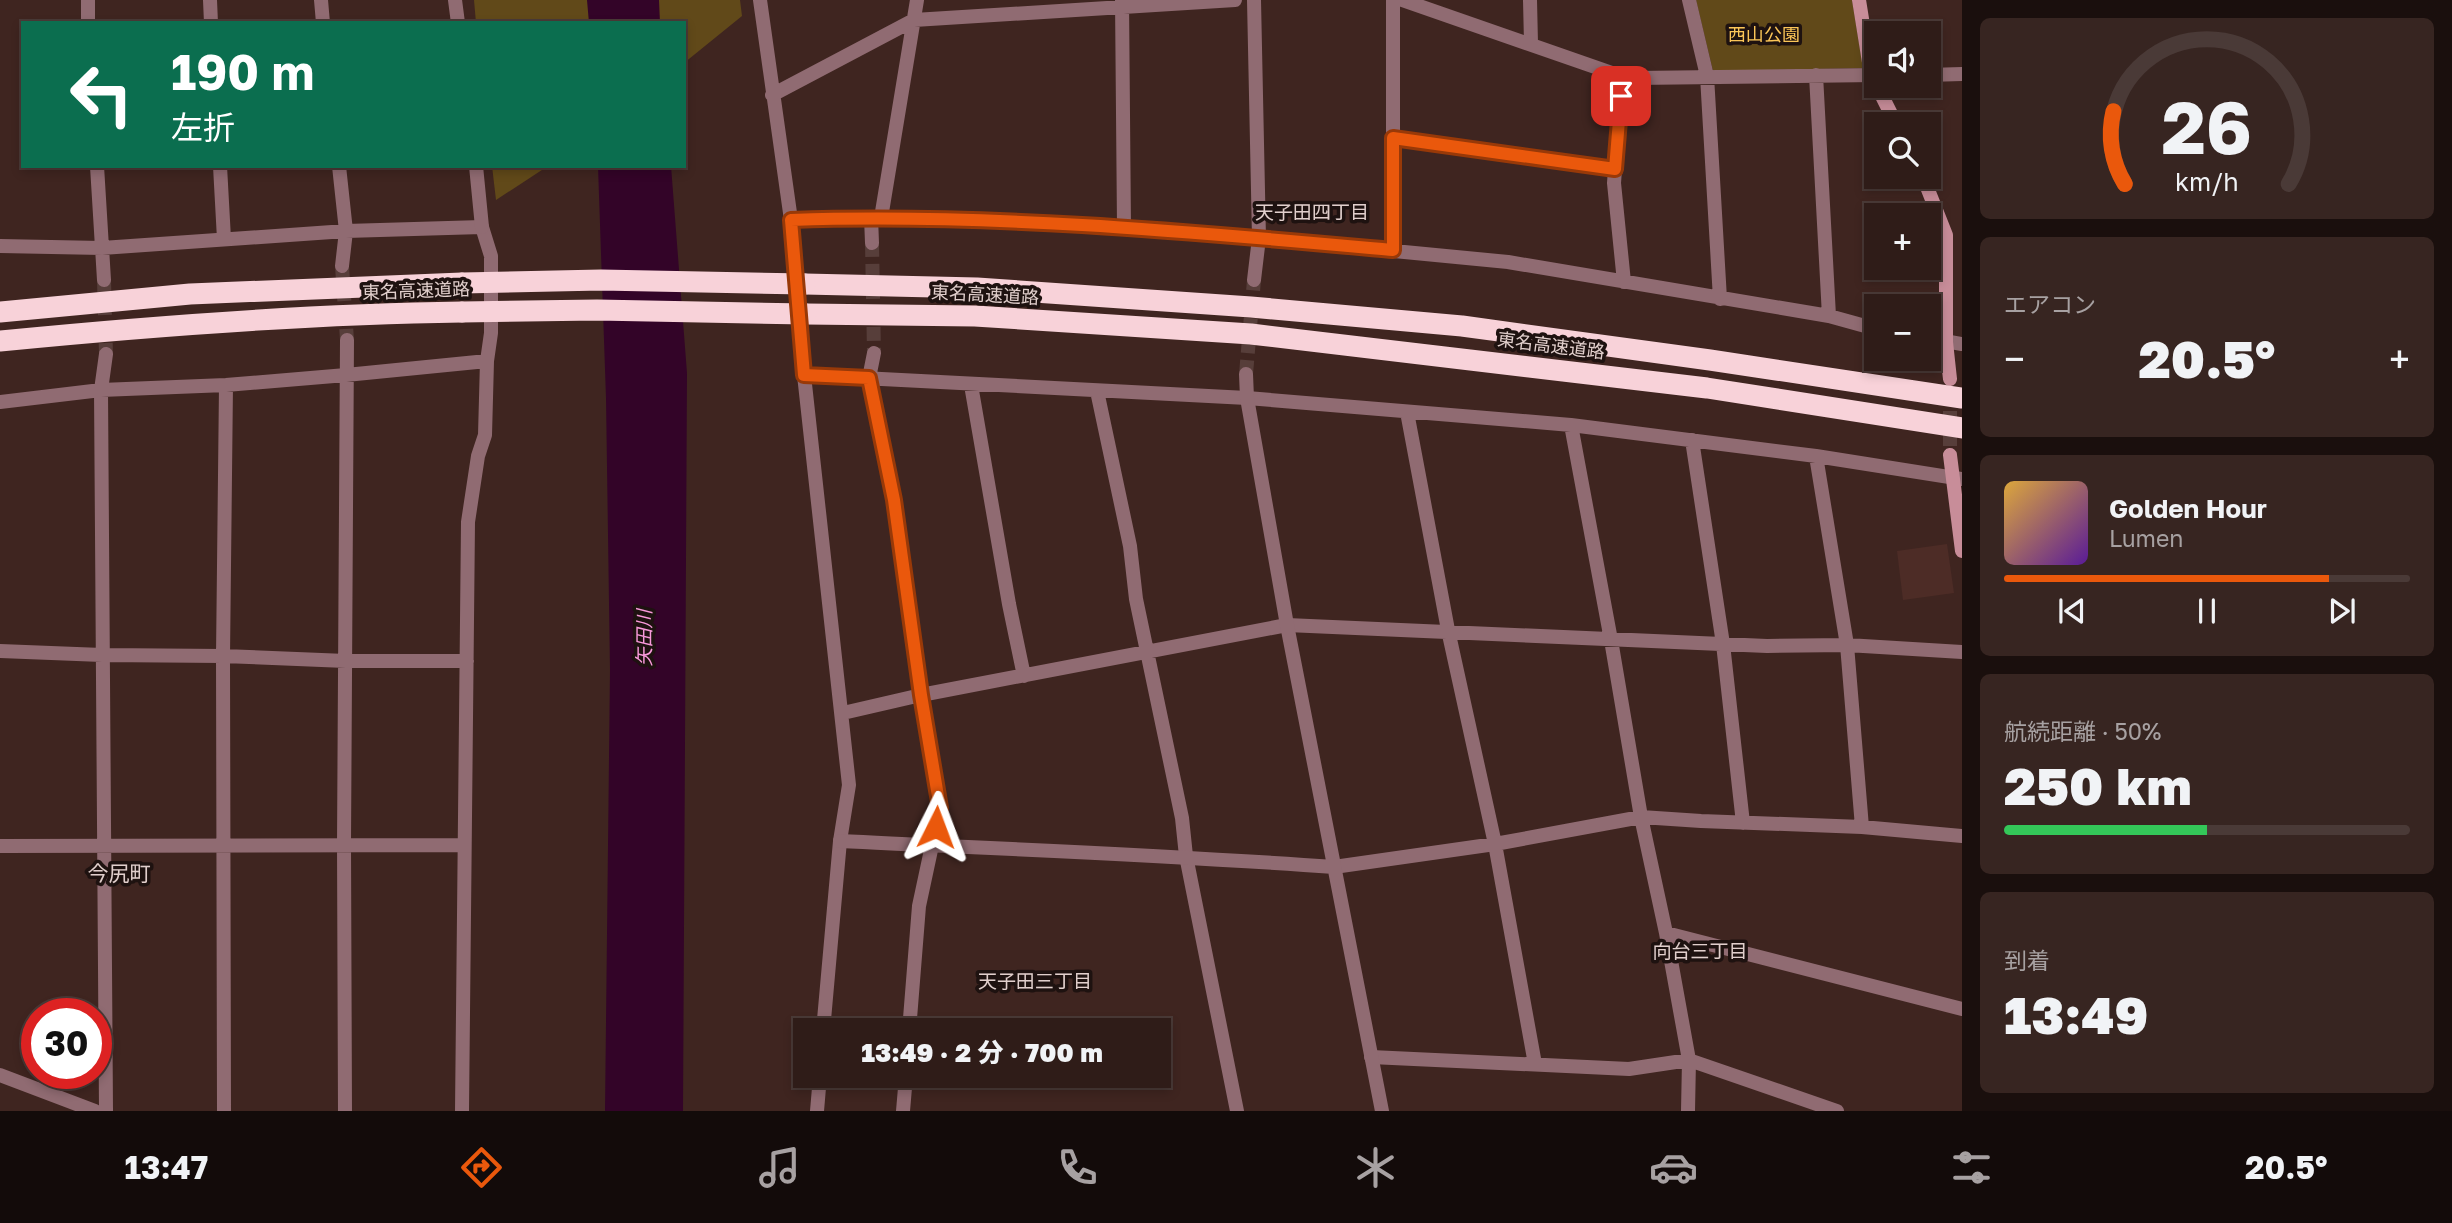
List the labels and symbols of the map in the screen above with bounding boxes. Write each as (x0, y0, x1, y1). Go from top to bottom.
park label: 西山公園 (1728, 23, 1800, 45)
pin (1591, 66, 1651, 126)
district label: 天子田四丁目 (1255, 200, 1369, 223)
street label: 東名高速道路 (362, 277, 470, 303)
street label: 東名高速道路 (931, 280, 1040, 308)
street label: 東名高速道路 (1496, 328, 1606, 363)
water label: 矢田川 (632, 608, 655, 667)
position arrow (899, 790, 973, 864)
district label: 今尻町 (88, 860, 151, 886)
district label: 向台三丁目 (1652, 939, 1748, 962)
district label: 天子田三丁目 (978, 969, 1092, 992)
speed limit sign: 30 (21, 998, 112, 1089)

